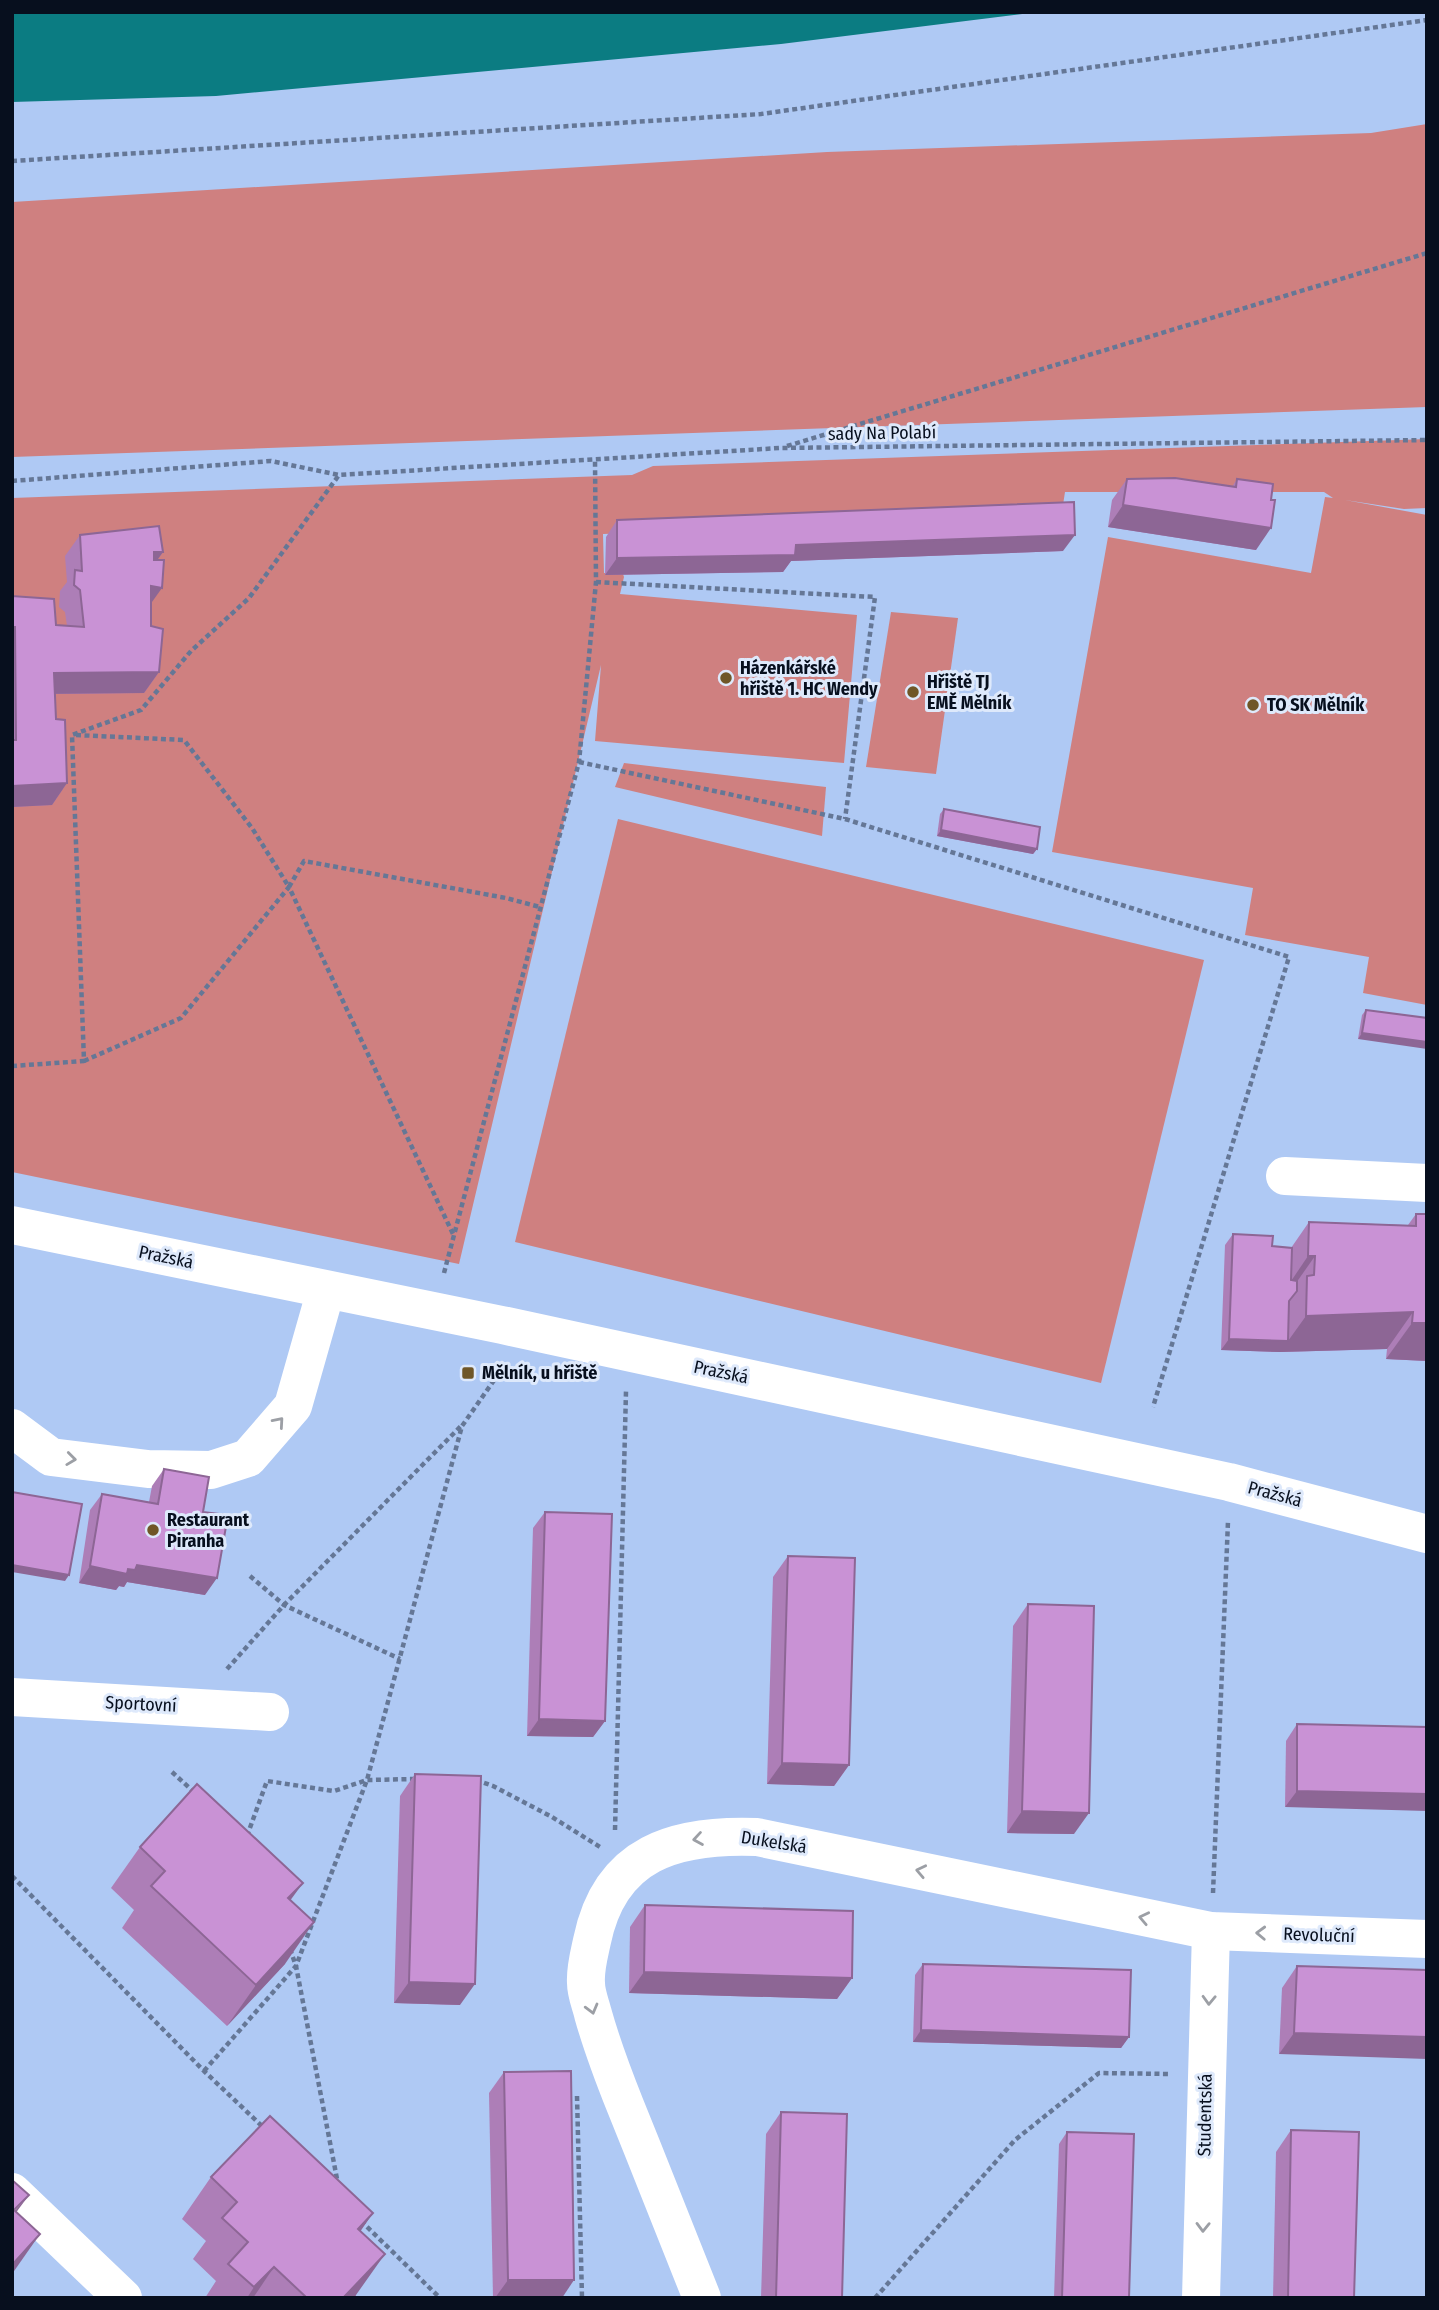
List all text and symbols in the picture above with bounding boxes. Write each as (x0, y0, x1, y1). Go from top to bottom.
street label: sady Na Polabí (828, 421, 937, 445)
place label: Házenkářské hřiště 1. HC Wendy (740, 657, 878, 700)
marker: Házenkářské hřiště 1. HC Wendy (718, 670, 734, 686)
place label: Hřiště TJ EMĚ Mělník (927, 671, 1012, 714)
marker: Hřiště TJ EMĚ Mělník (905, 684, 921, 700)
place label: TO SK Mělník (1267, 694, 1365, 716)
marker: TO SK Mělník (1245, 697, 1261, 713)
street label: Pražská (137, 1240, 195, 1274)
street label: Pražská (692, 1355, 750, 1389)
place label: Mělník, u hřiště (482, 1362, 597, 1384)
marker: Mělník, u hřiště (460, 1365, 476, 1381)
one-way arrow (271, 1417, 283, 1430)
one-way arrow (65, 1452, 76, 1467)
street label: Pražská (1245, 1476, 1305, 1512)
place label: Restaurant Piranha (167, 1509, 250, 1552)
marker: Restaurant Piranha (145, 1522, 161, 1538)
street label: Sportovní (105, 1691, 178, 1717)
street label: Dukelská (740, 1826, 809, 1858)
one-way arrow (692, 1831, 704, 1846)
one-way arrow (915, 1864, 927, 1879)
one-way arrow (1138, 1911, 1150, 1926)
street label: Revoluční (1283, 1923, 1356, 1947)
one-way arrow (1255, 1926, 1266, 1941)
one-way arrow (1201, 1994, 1216, 2005)
one-way arrow (583, 2002, 598, 2014)
street label: Studentská (1193, 2073, 1217, 2157)
one-way arrow (1195, 2222, 1211, 2233)

